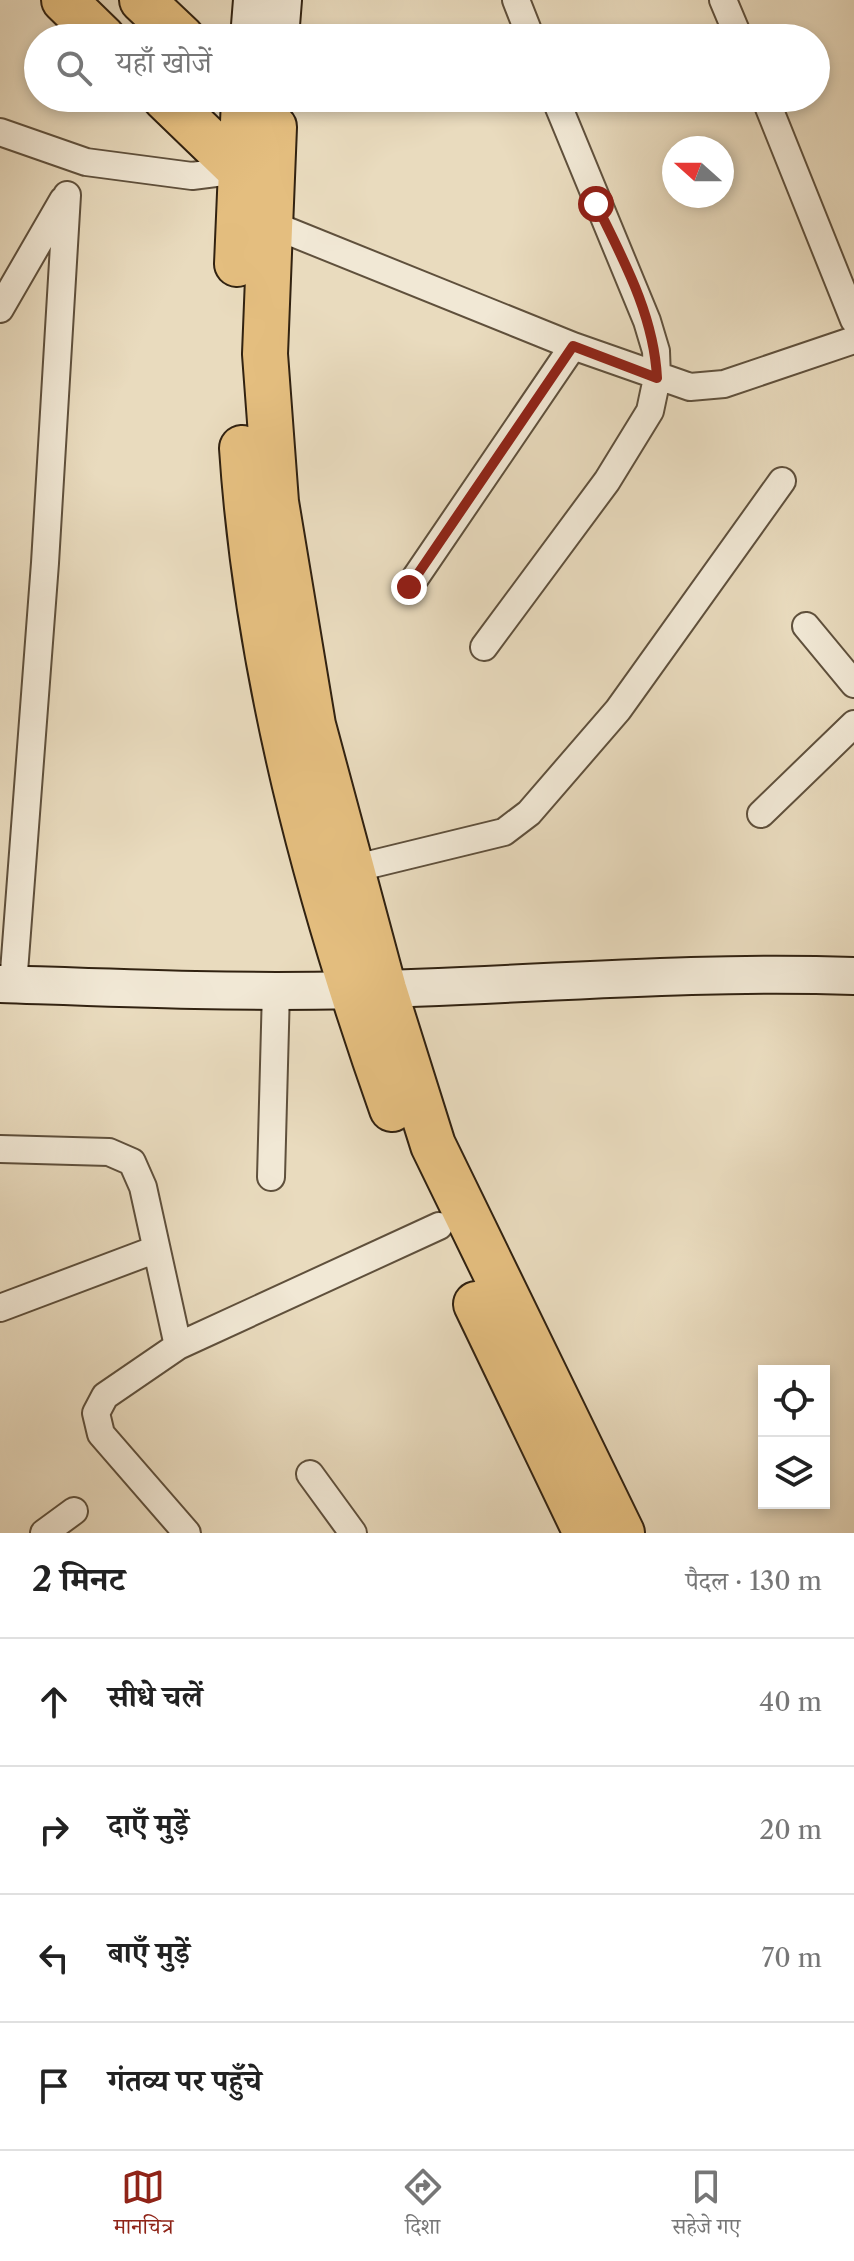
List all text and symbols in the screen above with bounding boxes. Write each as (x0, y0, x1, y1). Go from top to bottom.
search box (24, 24, 830, 112)
text: यहाँ खोजें (116, 44, 212, 81)
icon: search (52, 46, 96, 90)
north arrow (662, 136, 734, 208)
route start (578, 186, 614, 222)
route end (391, 569, 427, 605)
map controls (758, 1365, 830, 1509)
button: locate (758, 1365, 830, 1437)
button: layers (758, 1437, 830, 1509)
text: 2 मिनट (32, 1558, 125, 1600)
text: पैदल · 130 m (685, 1565, 822, 1597)
text: सीधे चलें (108, 1678, 203, 1715)
icon: ahead (32, 1680, 76, 1724)
text: 40 m (759, 1686, 822, 1718)
text: दाएँ मुड़ें (108, 1806, 189, 1843)
icon: right (32, 1808, 76, 1852)
text: 20 m (759, 1814, 822, 1846)
text: बाएँ मुड़ें (108, 1934, 190, 1971)
icon: left (32, 1936, 76, 1980)
text: 70 m (762, 1942, 822, 1974)
text: गंतव्य पर पहुँचे (108, 2062, 262, 2099)
icon: arrive (32, 2064, 76, 2108)
tab: मानचित्र (114, 2165, 173, 2248)
tab: दिशा (401, 2165, 445, 2248)
tab: सहेजे गए (672, 2165, 740, 2248)

